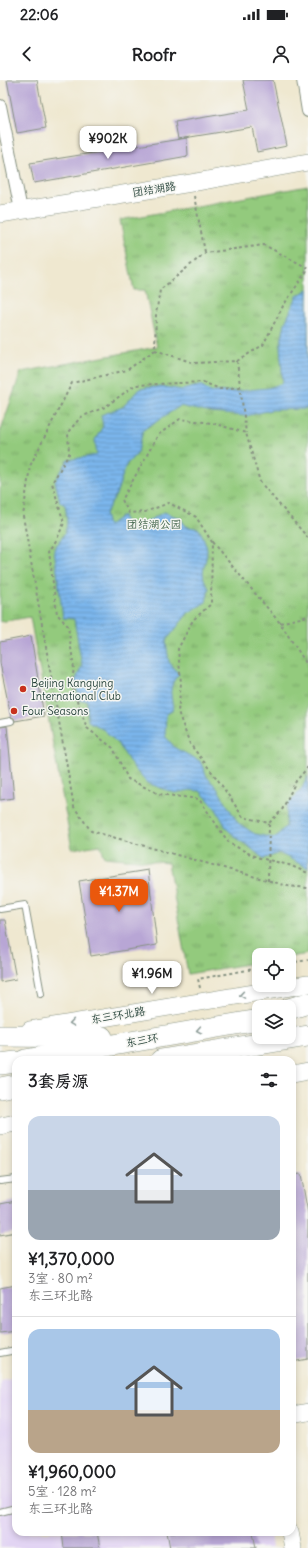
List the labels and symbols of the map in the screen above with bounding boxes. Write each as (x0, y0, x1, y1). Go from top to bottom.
pin: ¥902K (80, 126, 136, 160)
street label: 团结湖路 (131, 179, 177, 199)
park label: 团结湖公园 (127, 517, 182, 531)
place label: Beijing Kangying International Club (31, 676, 121, 703)
marker: Beijing Kangying International Club (18, 684, 28, 694)
place label: Four Seasons (22, 704, 88, 718)
marker: Four Seasons (9, 706, 19, 716)
pin: ¥1.37M (86, 879, 152, 913)
pin: ¥1.96M (119, 961, 185, 995)
one-way arrow (239, 990, 245, 999)
street label: 东三环北路 (90, 1004, 146, 1026)
one-way arrow (69, 1018, 75, 1027)
one-way arrow (196, 1025, 202, 1034)
street label: 东三环 (125, 1030, 159, 1050)

